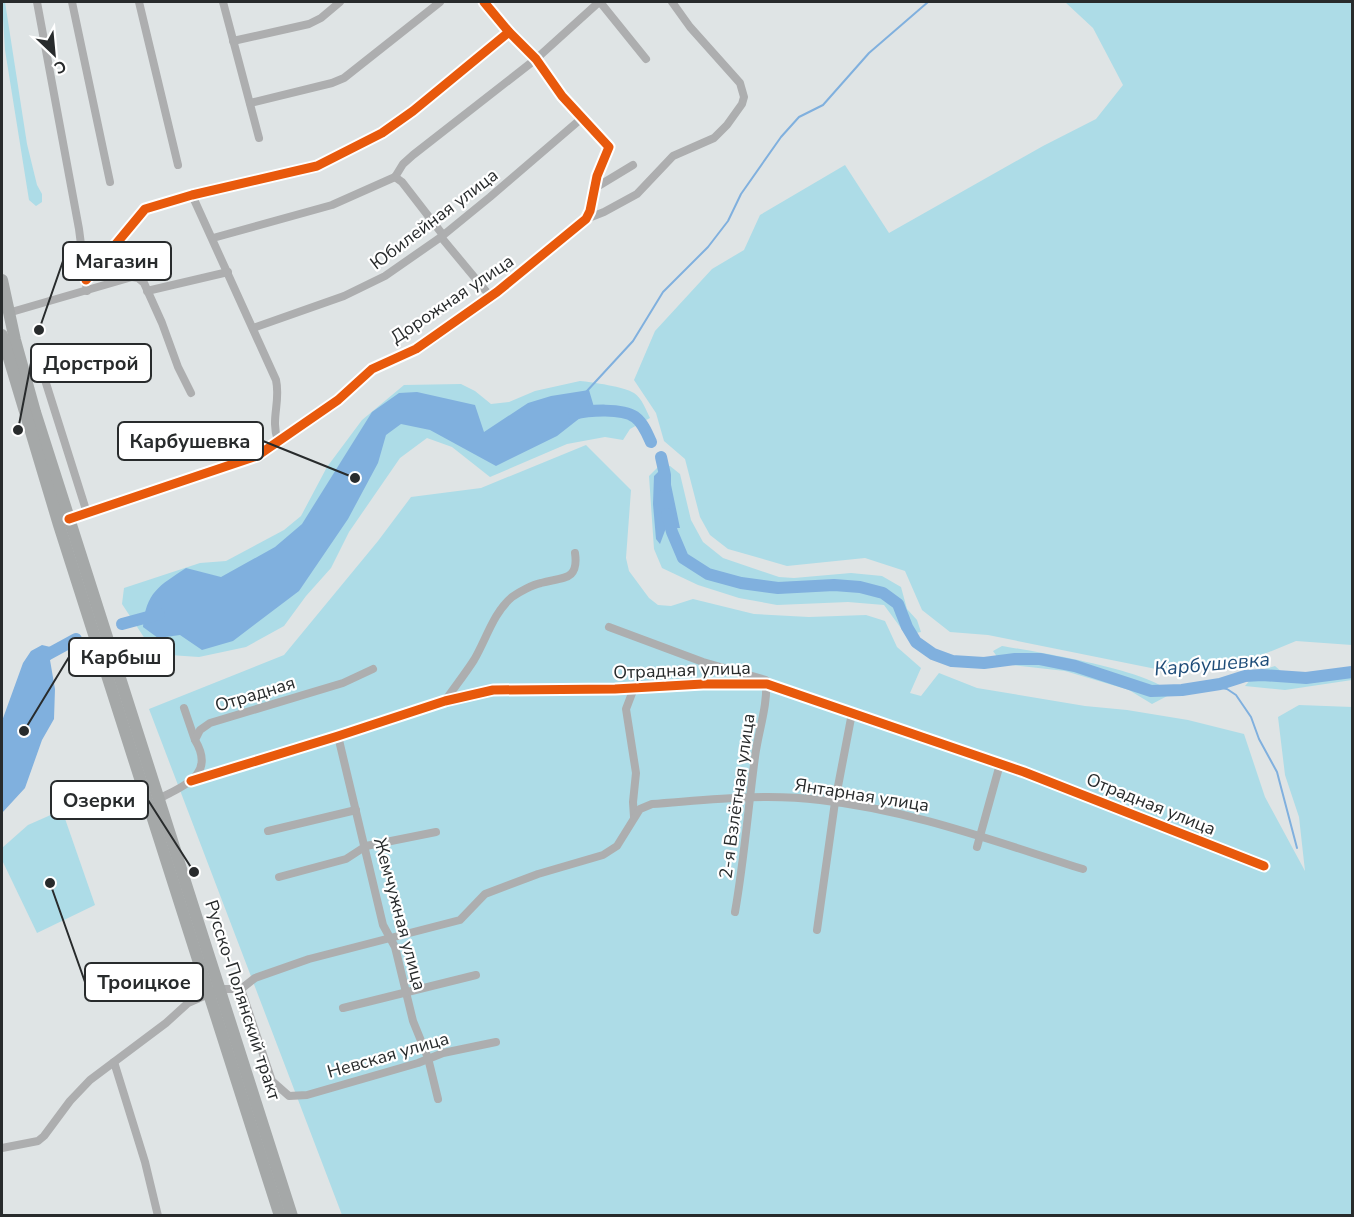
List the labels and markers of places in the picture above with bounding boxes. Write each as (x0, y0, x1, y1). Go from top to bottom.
callout: Магазин (63, 242, 171, 280)
callout: Дорстрой (31, 344, 151, 382)
callout: Карбушевка (118, 422, 263, 460)
callout: Карбыш (69, 638, 174, 676)
callout: Озерки (51, 781, 148, 819)
callout: Троицкое (85, 963, 203, 1001)

